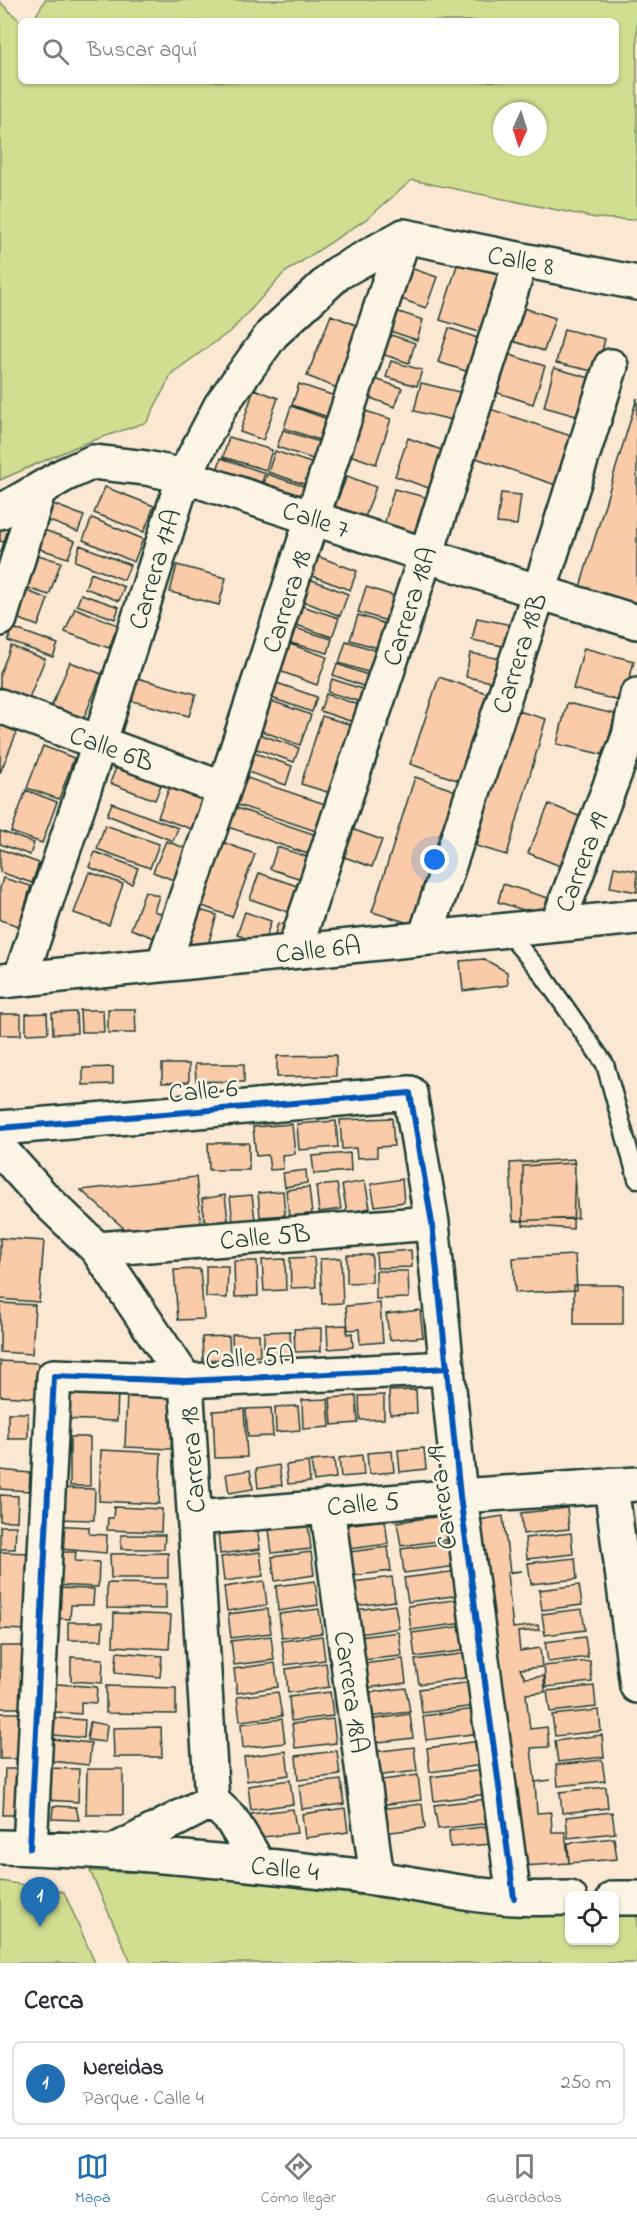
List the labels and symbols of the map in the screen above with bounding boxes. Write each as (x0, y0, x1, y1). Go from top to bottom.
north arrow (493, 102, 547, 156)
street label: Calle 8 (484, 237, 557, 288)
street label: Calle 7 (277, 492, 354, 550)
street label: Carrera 17A (120, 505, 193, 635)
street label: Carrera 18A (374, 542, 449, 671)
street label: Carrera 18 (253, 545, 323, 659)
street label: Carrera 18B (484, 588, 559, 719)
street label: Calle 6B (63, 717, 159, 784)
street label: Carrera 19 (546, 807, 620, 919)
your location (420, 845, 449, 874)
street label: Calle 6A (274, 928, 363, 975)
street label: Calle 6 (167, 1070, 240, 1115)
street label: Calle 5B (218, 1215, 312, 1262)
street label: Calle 5A (204, 1338, 296, 1381)
street label: Carrera 18 (171, 1405, 218, 1514)
street label: Carrera 19 (418, 1443, 469, 1552)
street label: Calle 5 (325, 1483, 401, 1528)
street label: Carrera 18A (322, 1629, 377, 1756)
street label: Calle 4 (249, 1848, 321, 1893)
pin: 1 (20, 1878, 60, 1927)

